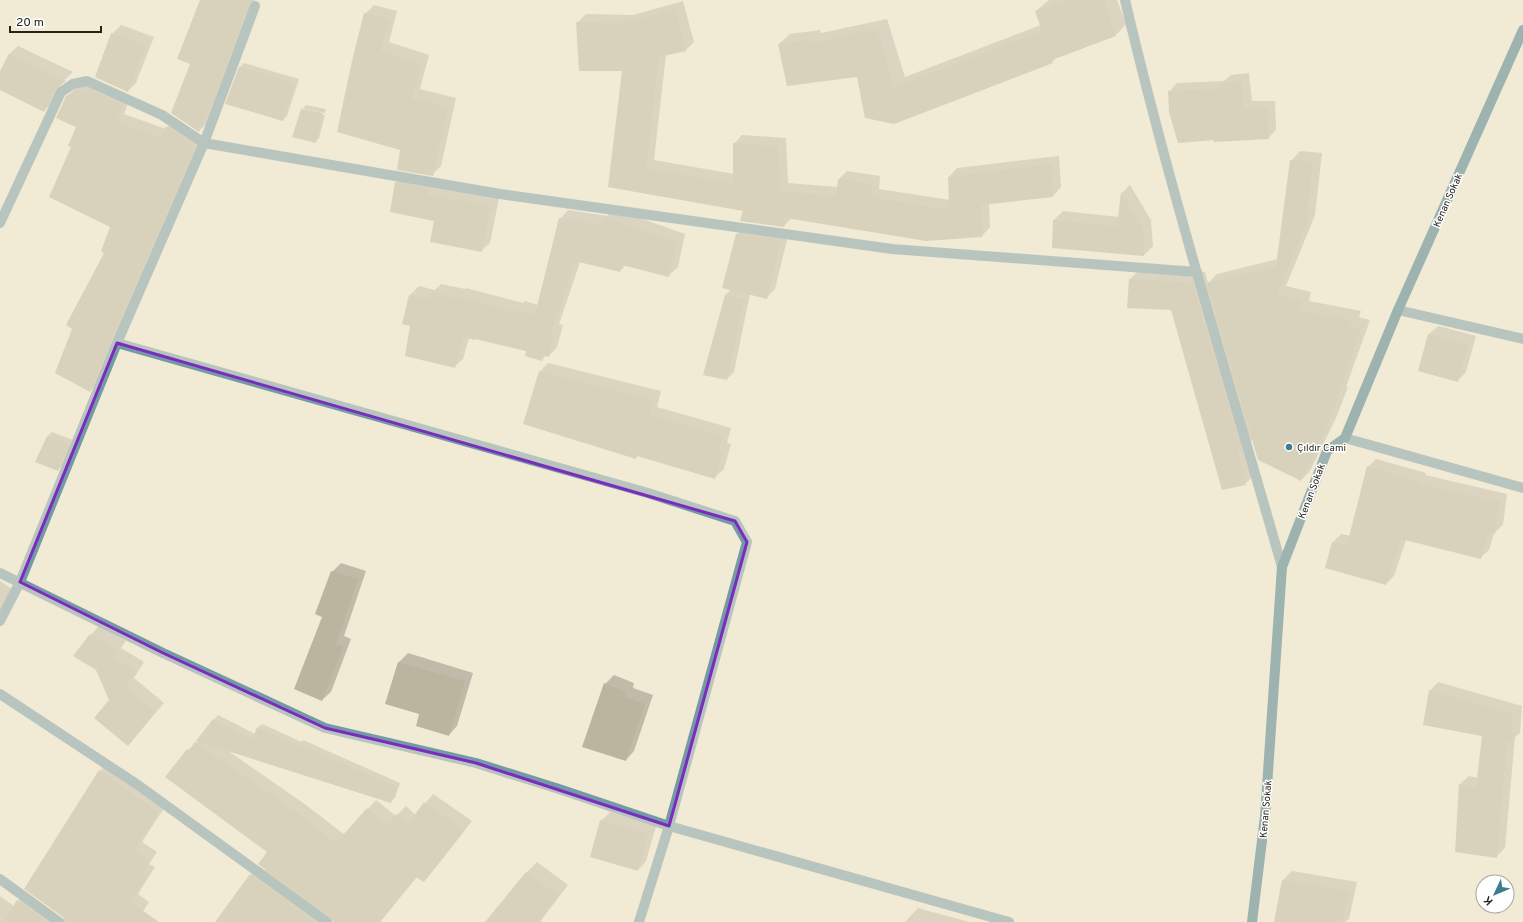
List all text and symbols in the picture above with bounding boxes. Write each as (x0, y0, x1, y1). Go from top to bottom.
scale bar (10, 8, 101, 34)
text: 20 m (16, 15, 44, 31)
street label: Kenan Sokak (1431, 172, 1466, 230)
marker: Çıldır Cami (1284, 442, 1294, 452)
place label: Çıldır Cami (1297, 442, 1346, 455)
street label: Kenan Sokak (1296, 462, 1329, 521)
street label: Kenan Sokak (1257, 780, 1275, 839)
north arrow (1475, 874, 1515, 914)
text: K (1481, 892, 1496, 908)

